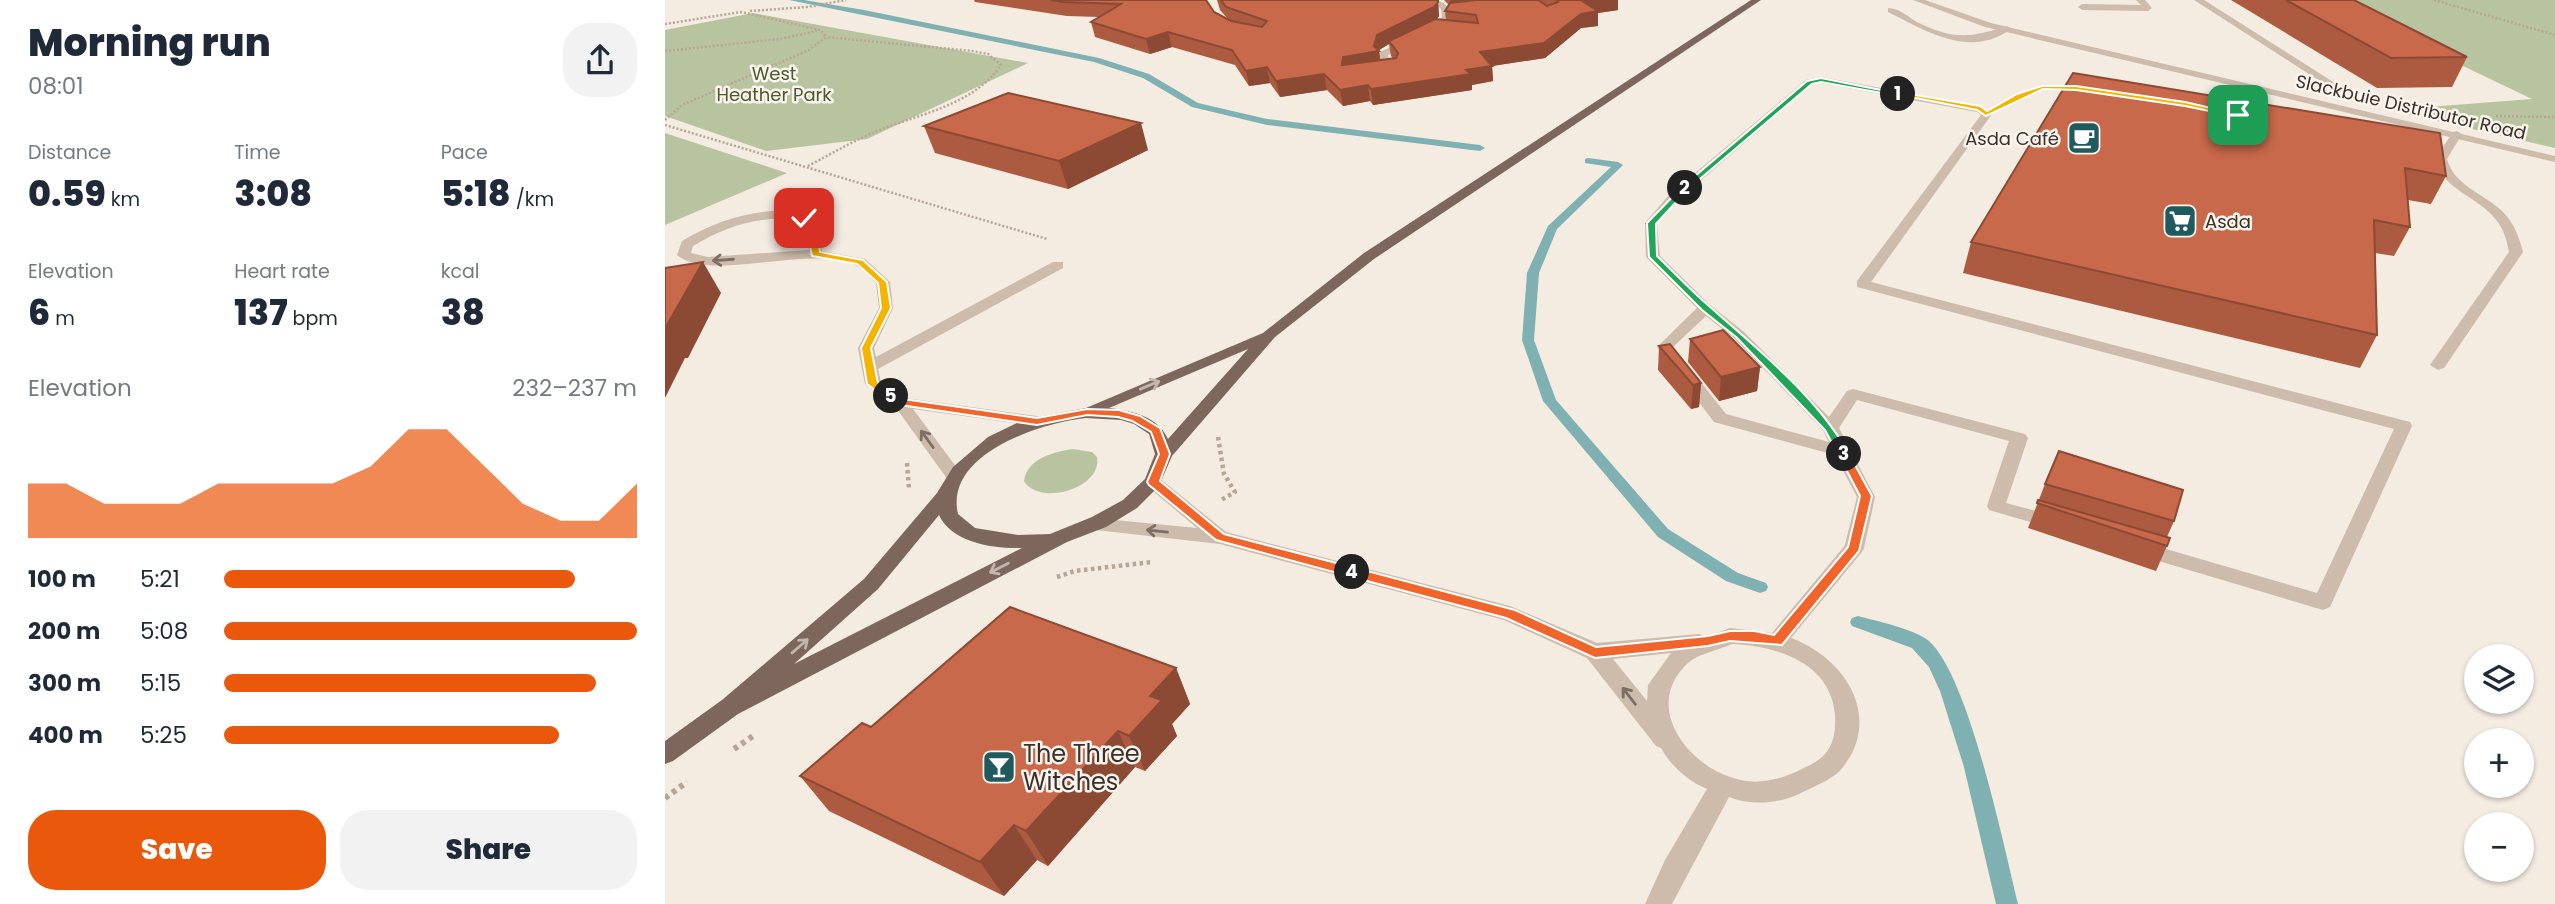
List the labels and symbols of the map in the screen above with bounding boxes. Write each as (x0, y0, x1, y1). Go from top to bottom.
park label: West Heather Park (716, 61, 832, 107)
street label: Slackbuie Distributor Road (2293, 68, 2529, 146)
pin: 1 (1881, 76, 1915, 112)
pin (2208, 85, 2268, 145)
cafe icon: Asda Café (2065, 119, 2103, 157)
place label: Asda Café (1965, 126, 2059, 151)
pin: 2 (1667, 170, 1703, 206)
pin (774, 188, 834, 248)
supermarket icon: Asda (2161, 202, 2199, 240)
place label: Asda (2205, 209, 2251, 234)
one-way arrow (712, 254, 735, 267)
pin: 5 (873, 378, 909, 414)
one-way arrow (1139, 378, 1160, 391)
one-way arrow (920, 430, 934, 449)
pin: 3 (1827, 436, 1861, 472)
one-way arrow (1146, 524, 1169, 537)
pin: 4 (1335, 554, 1369, 590)
one-way arrow (989, 562, 1010, 575)
one-way arrow (791, 638, 809, 654)
one-way arrow (1622, 687, 1637, 705)
place label: The Three Witches (1023, 737, 1140, 798)
bar icon: The Three Witches (980, 748, 1018, 786)

